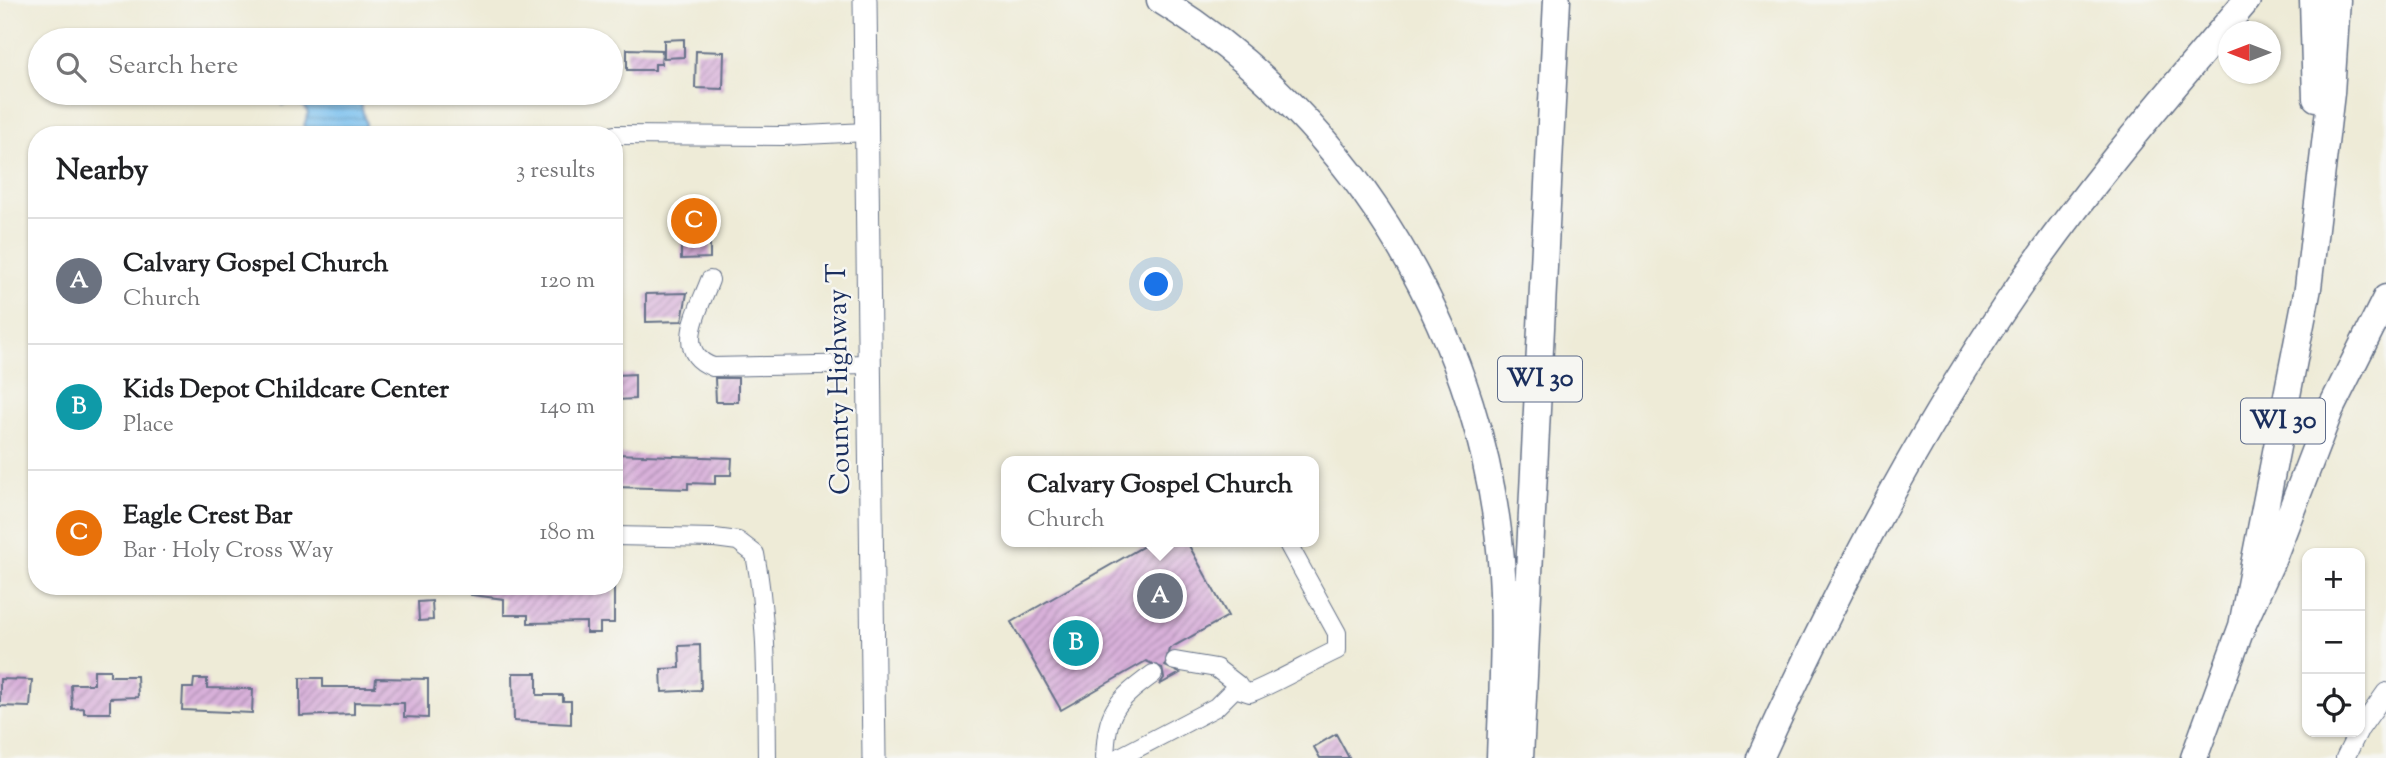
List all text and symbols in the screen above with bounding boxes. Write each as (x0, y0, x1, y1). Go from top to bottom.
north arrow (2218, 21, 2281, 84)
search box (28, 28, 623, 105)
icon: search (52, 48, 90, 86)
text: Search here (108, 48, 238, 85)
text: Nearby (56, 150, 148, 193)
text: 3 results (516, 155, 595, 188)
pin: C (671, 195, 717, 247)
text: Calvary Gospel Church (123, 246, 389, 283)
street label: County Highway T (818, 262, 862, 495)
text: A (70, 265, 88, 298)
text: 120 m (540, 265, 595, 298)
your location (1139, 267, 1173, 301)
text: Church (123, 283, 201, 316)
road number: WI 30 (1498, 356, 1582, 402)
text: Kids Depot Childcare Center (123, 372, 449, 409)
text: B (72, 391, 86, 424)
text: 140 m (540, 391, 595, 424)
road number: WI 30 (2241, 398, 2325, 444)
text: Place (123, 409, 174, 442)
popup (1001, 456, 1319, 547)
text: Calvary Gospel Church (1027, 467, 1293, 504)
text: Eagle Crest Bar (123, 498, 293, 535)
text: Church (1027, 504, 1105, 537)
text: C (70, 517, 88, 550)
text: 180 m (540, 517, 595, 550)
text: Bar · Holy Cross Way (123, 535, 334, 568)
map controls (2302, 548, 2365, 737)
button: + (2302, 548, 2365, 611)
pin: A (1137, 570, 1183, 622)
button: − (2302, 611, 2365, 674)
pin: B (1053, 617, 1099, 669)
button: locate (2302, 674, 2365, 737)

